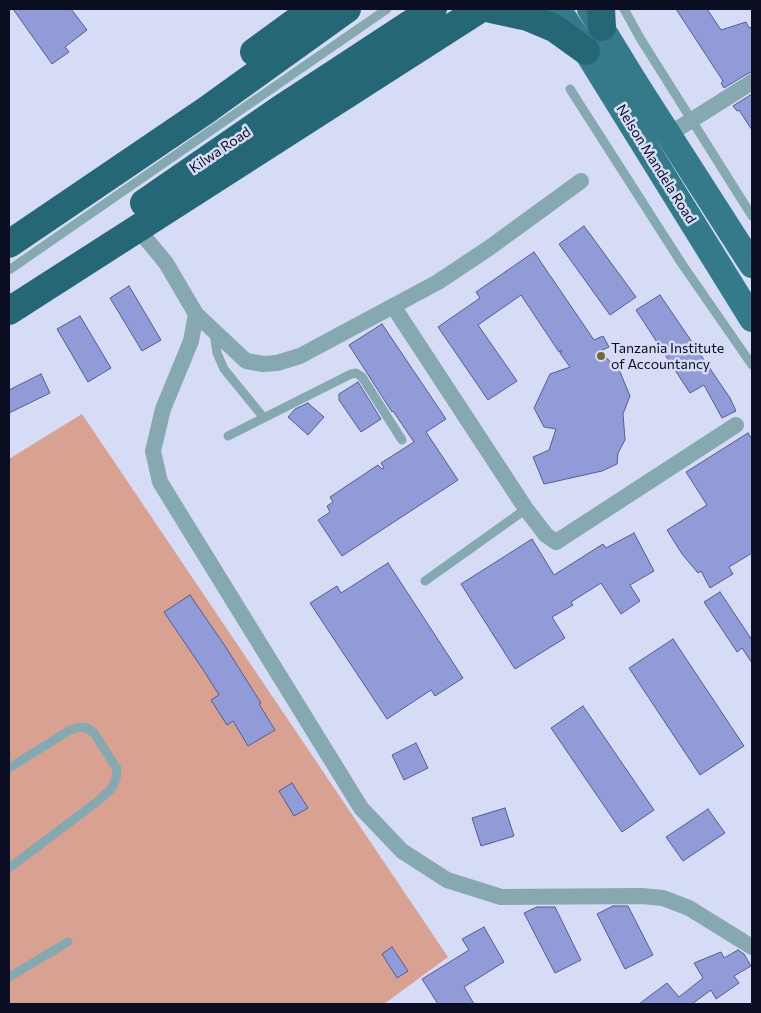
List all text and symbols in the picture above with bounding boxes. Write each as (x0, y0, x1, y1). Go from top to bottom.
street label: Nelson Mandela Road (613, 101, 699, 227)
street label: Kilwa Road (186, 123, 254, 177)
place label: Tanzania Institute of Accountancy (611, 340, 724, 372)
marker: Tanzania Institute of Accountancy (595, 350, 607, 362)

